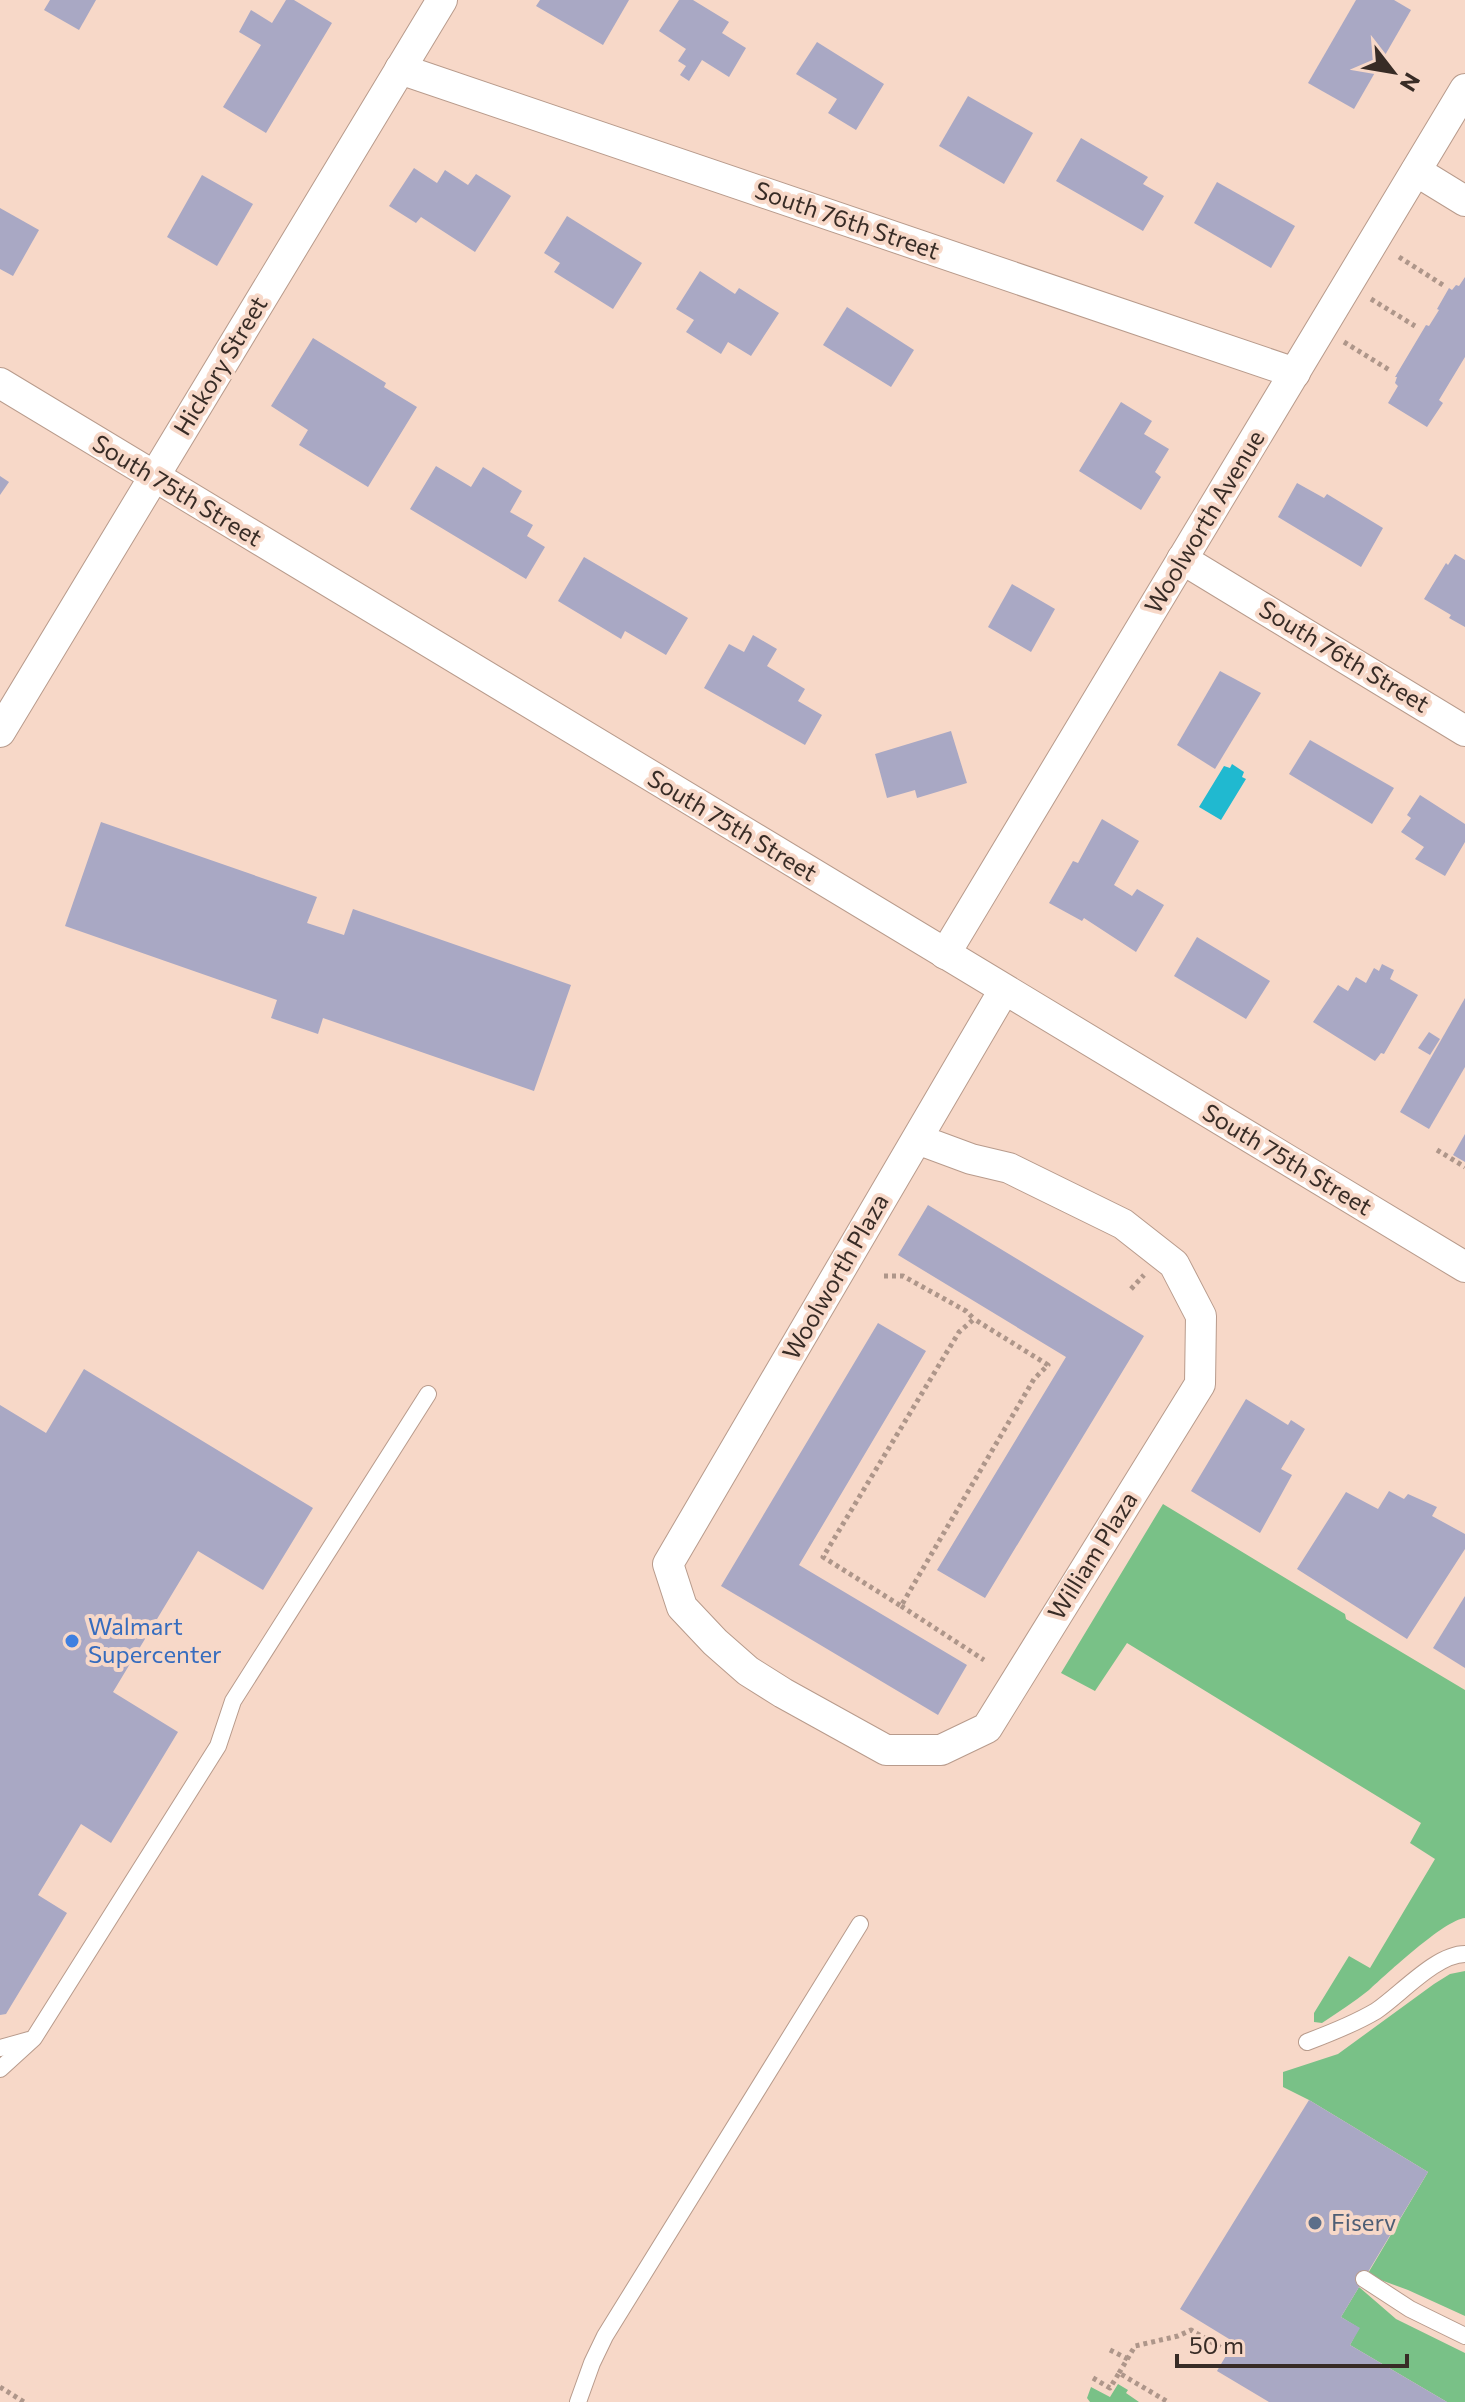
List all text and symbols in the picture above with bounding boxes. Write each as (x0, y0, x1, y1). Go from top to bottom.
north arrow (1353, 32, 1433, 112)
text: N (1395, 69, 1426, 97)
street label: South 76th Street (751, 174, 944, 265)
street label: Hickory Street (167, 290, 273, 440)
street label: Woolworth Avenue (1138, 424, 1270, 618)
street label: South 75th Street (88, 428, 268, 552)
street label: South 76th Street (1254, 594, 1435, 718)
street label: South 75th Street (643, 763, 823, 887)
street label: South 75th Street (1198, 1097, 1378, 1221)
street label: Woolworth Plaza (775, 1188, 894, 1364)
street label: William Plaza (1041, 1486, 1143, 1624)
place label: Walmart Supercenter (88, 1611, 222, 1668)
marker: Walmart Supercenter (63, 1632, 81, 1650)
place label: Fiserv (1331, 2207, 1396, 2236)
marker: Fiserv (1306, 2214, 1324, 2232)
scale bar (1177, 2318, 1407, 2368)
text: 50 m (1189, 2330, 1244, 2359)

